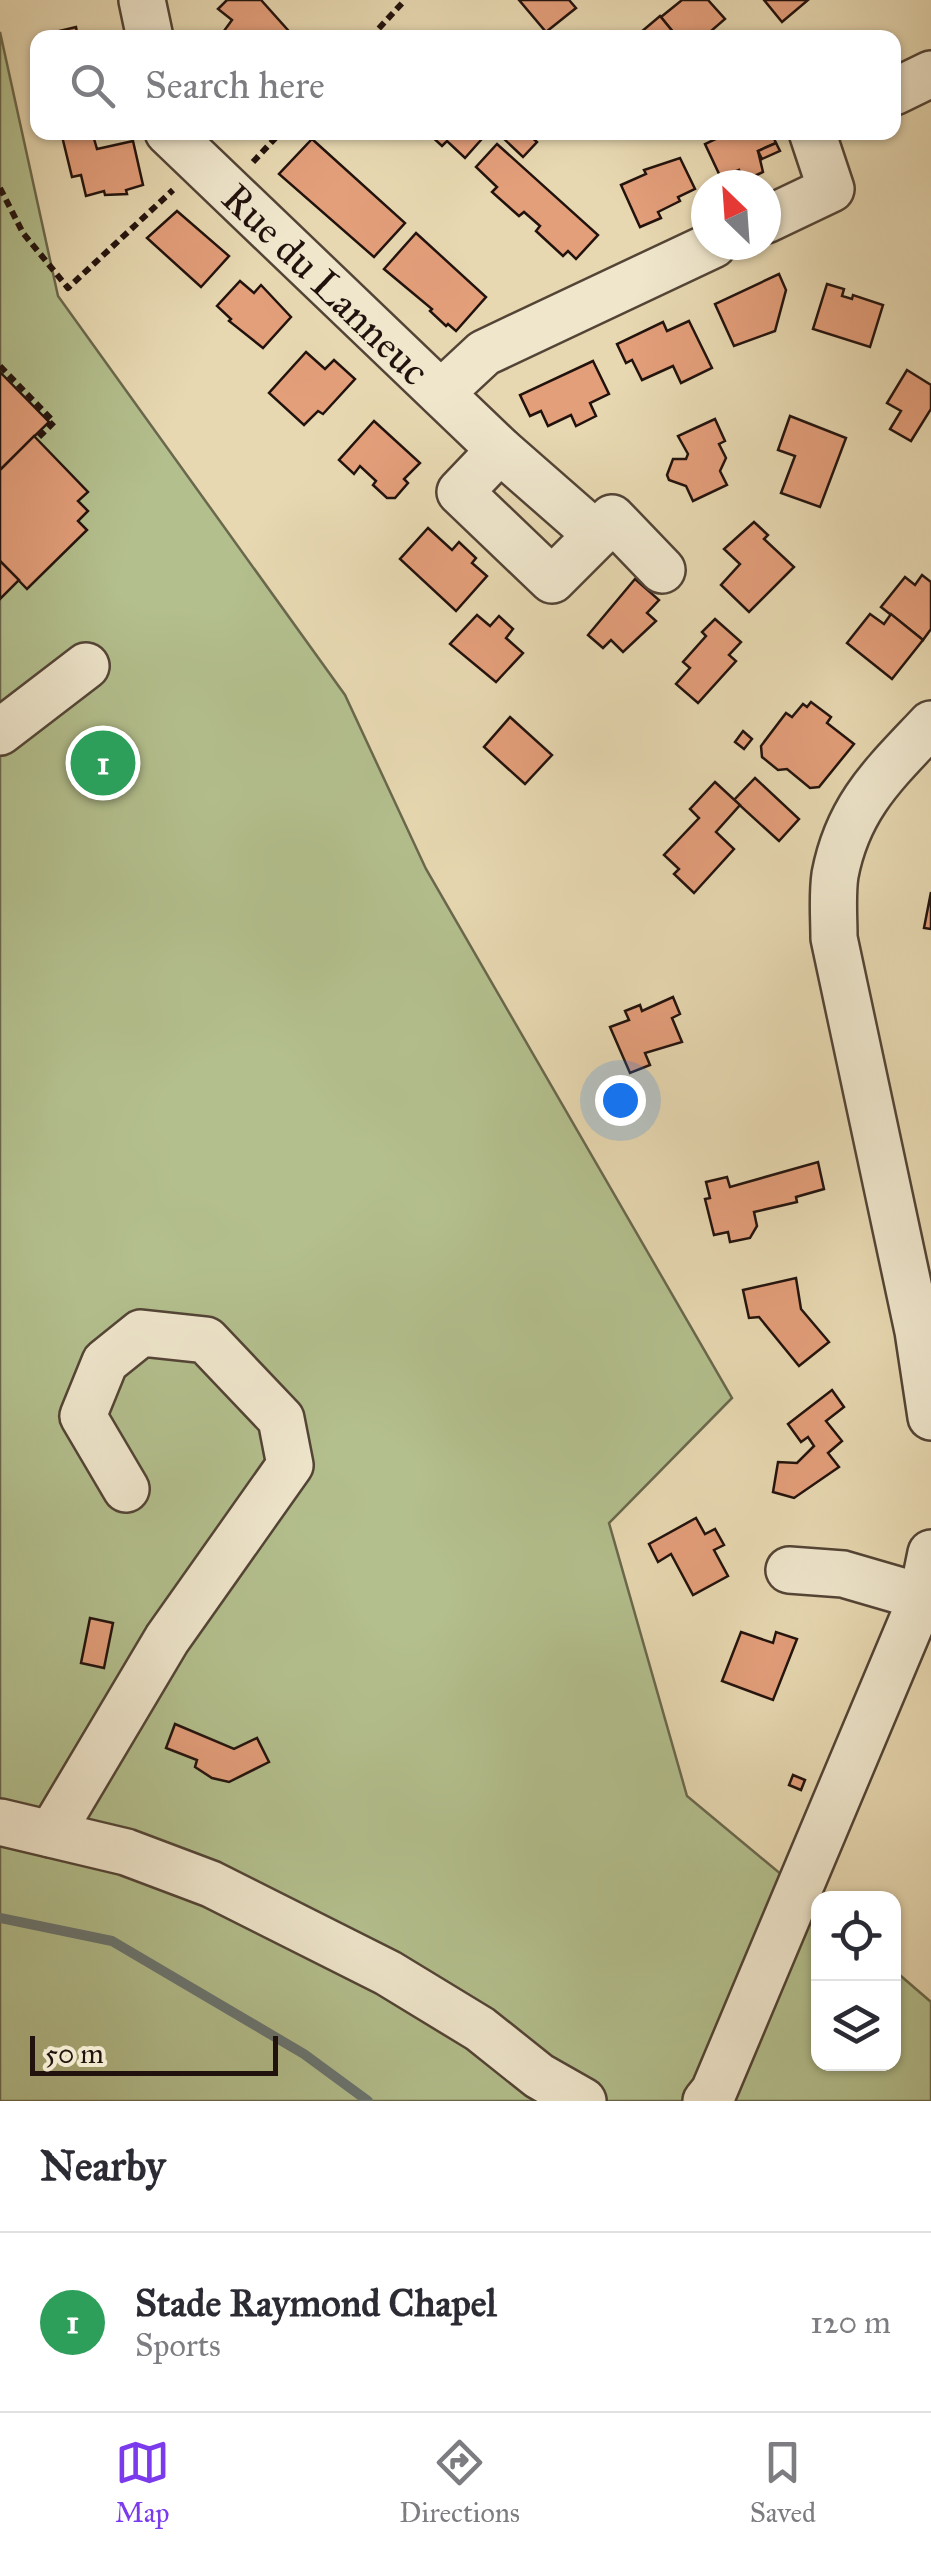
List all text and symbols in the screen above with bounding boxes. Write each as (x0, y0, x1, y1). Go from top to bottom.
search box (30, 30, 901, 140)
icon: search (65, 58, 120, 113)
text: Search here (145, 62, 325, 108)
north arrow (691, 170, 781, 260)
street label: Rue du Lanneuc (212, 173, 439, 395)
pin: 1 (70, 726, 136, 800)
your location (595, 1075, 646, 1126)
map controls (811, 1891, 901, 2071)
button: locate (811, 1891, 901, 1981)
button: layers (811, 1981, 901, 2071)
scale bar (30, 2031, 278, 2076)
text: 50 m (45, 2036, 104, 2071)
text: Nearby (40, 2140, 165, 2192)
text: Stade Raymond Chapel (135, 2280, 497, 2326)
text: 1 (66, 2303, 79, 2342)
text: 120 m (810, 2303, 891, 2342)
text: Sports (135, 2326, 221, 2365)
tab: Map (115, 2435, 170, 2530)
tab: Directions (399, 2435, 520, 2530)
tab: Saved (750, 2435, 816, 2530)

